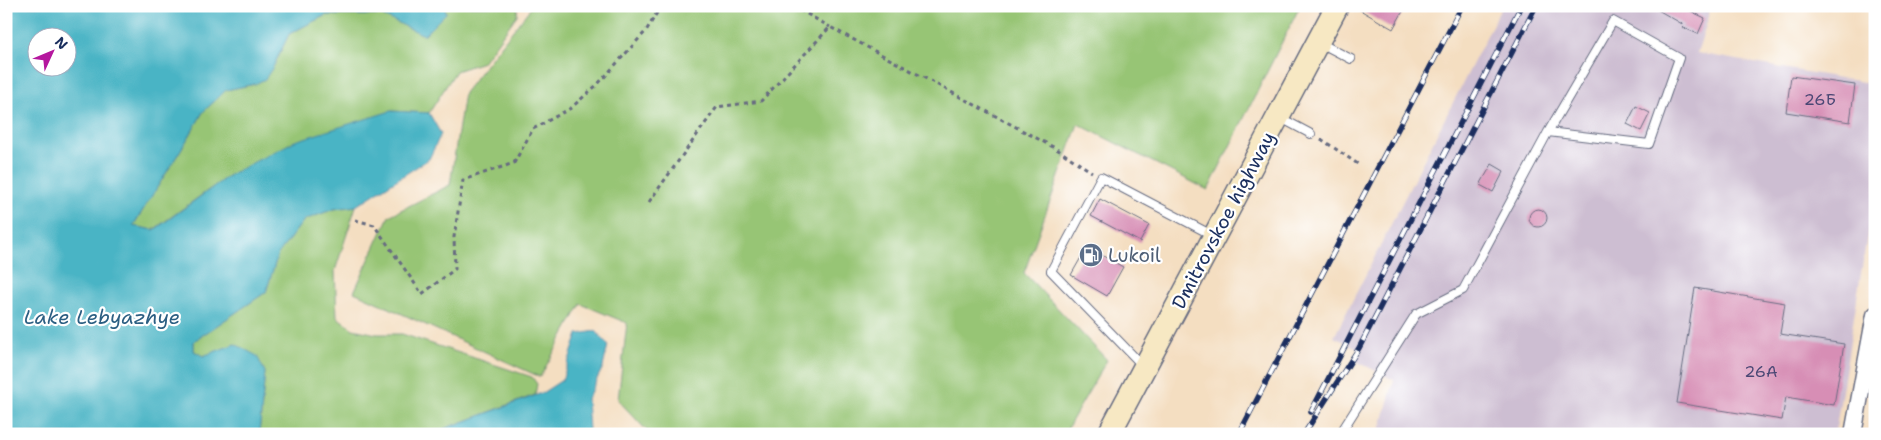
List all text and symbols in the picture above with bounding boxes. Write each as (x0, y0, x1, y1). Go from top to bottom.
north arrow (28, 28, 78, 78)
text: N (51, 33, 72, 53)
house number: 26Б (1804, 89, 1836, 110)
street label: Dmitrovskoe highway (1166, 127, 1281, 313)
fuel station icon: Lukoil (1078, 242, 1104, 268)
place label: Lukoil (1108, 243, 1161, 268)
water label: Lake Lebyazhye (24, 304, 180, 330)
house number: 26А (1744, 361, 1778, 382)

